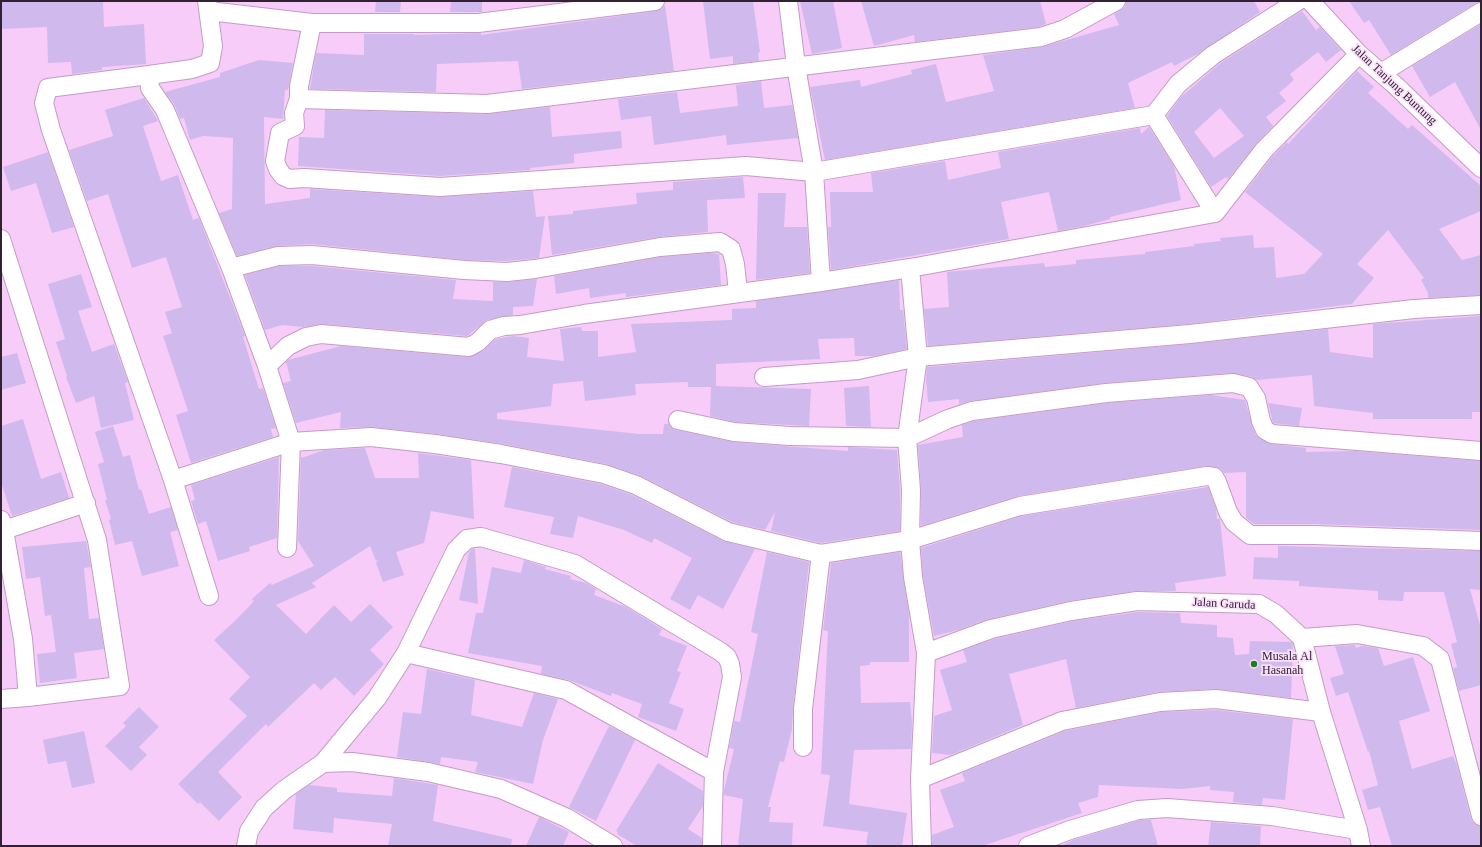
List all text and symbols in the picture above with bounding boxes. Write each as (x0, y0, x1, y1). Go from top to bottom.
street label: Jalan Tanjung Buntung (1348, 42, 1440, 128)
street label: Jalan Garuda (1192, 595, 1256, 613)
place label: Musala Al Hasanah (1262, 650, 1312, 678)
marker: Musala Al Hasanah (1249, 659, 1259, 669)

